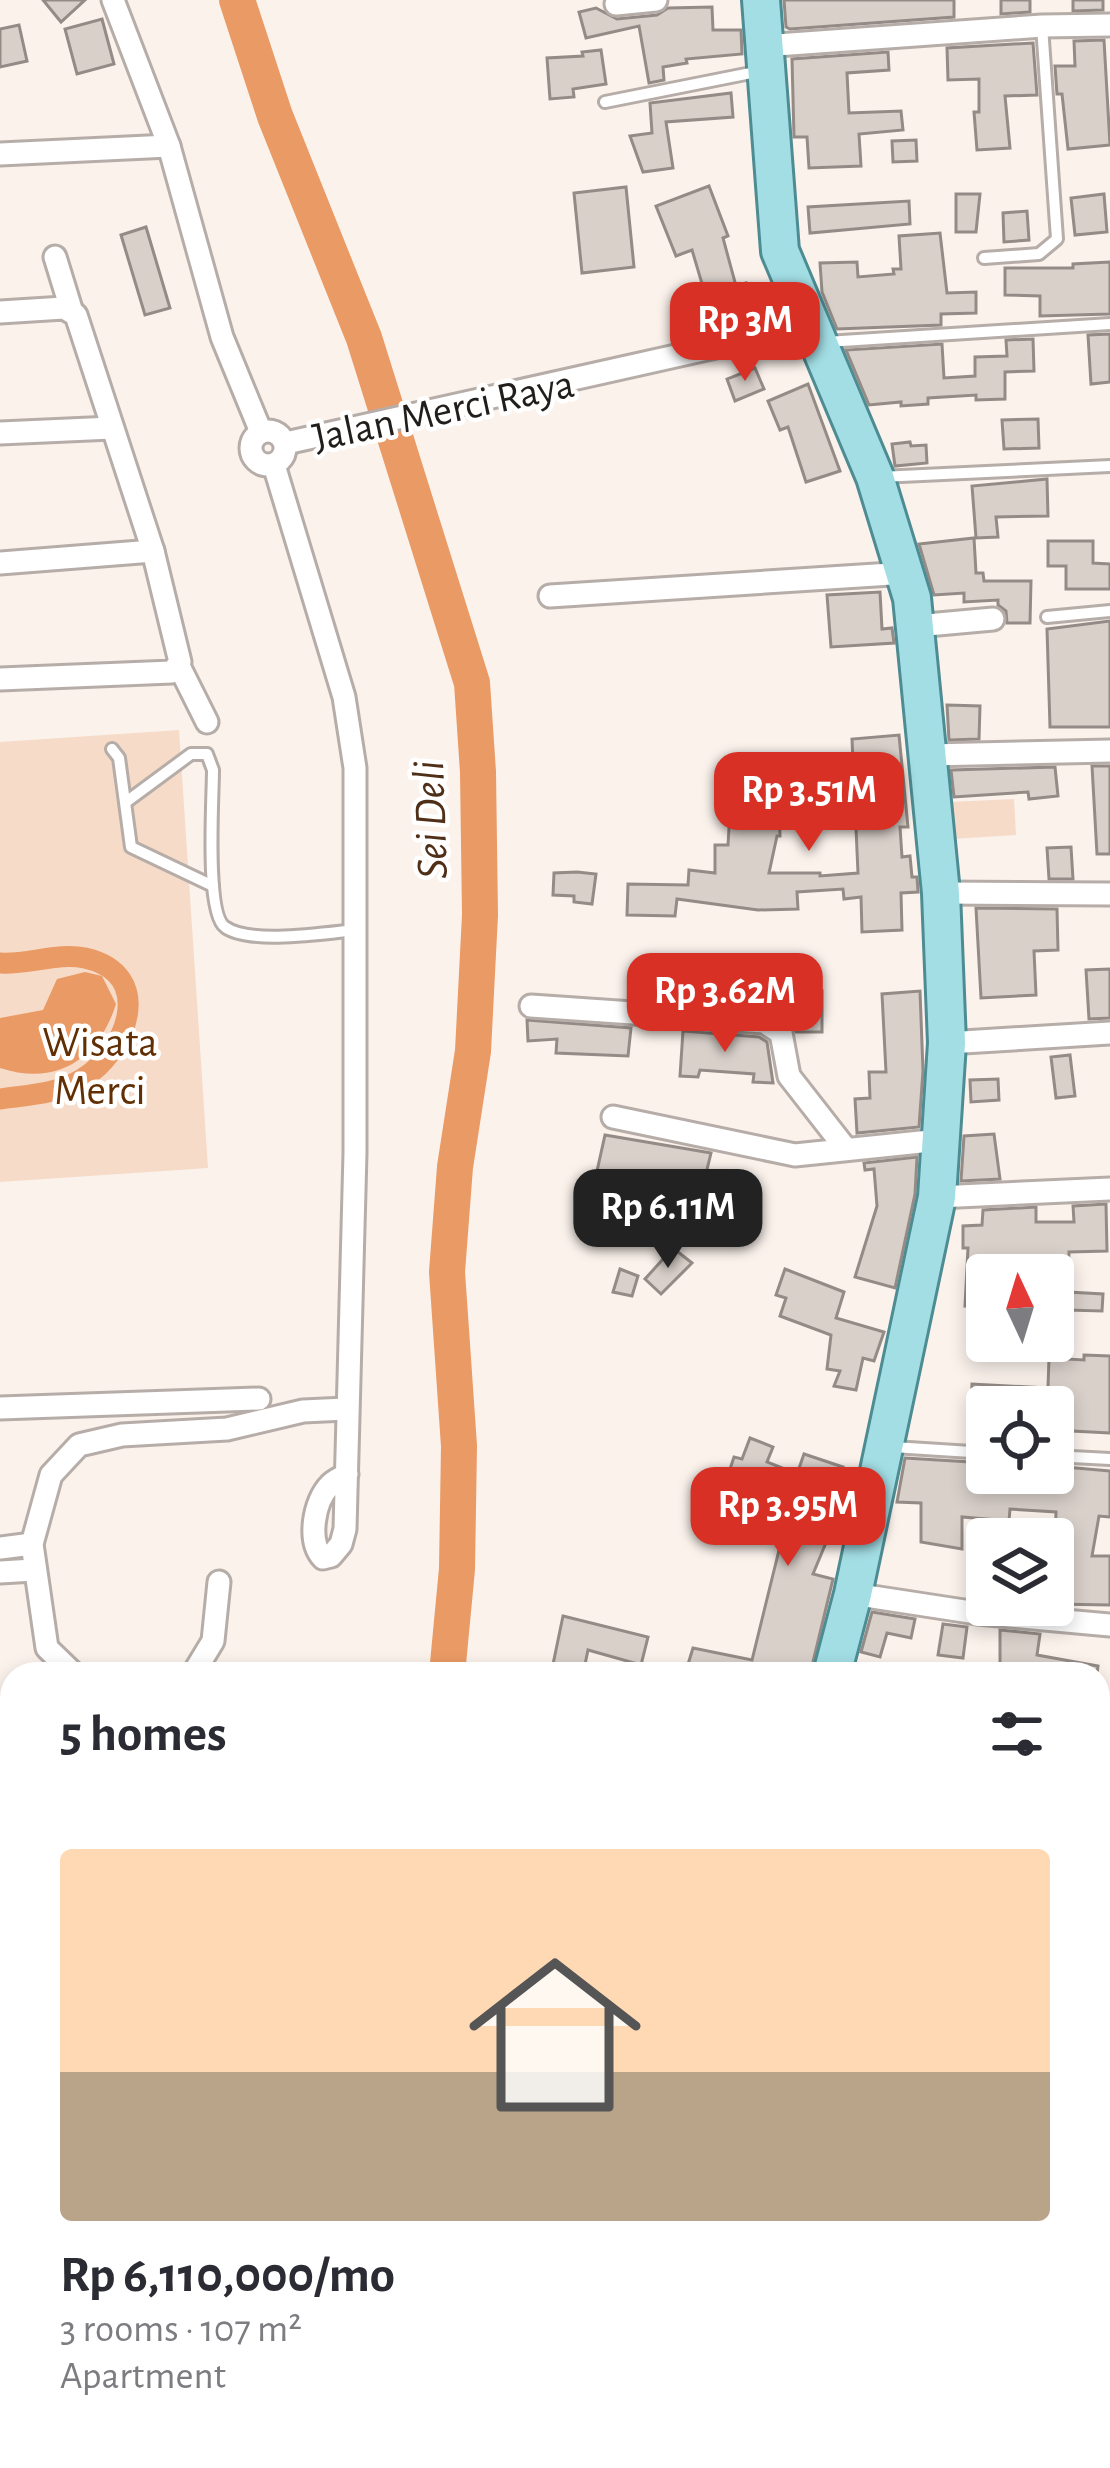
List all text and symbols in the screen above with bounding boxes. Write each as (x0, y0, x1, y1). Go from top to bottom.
pin: Rp 3M (661, 282, 829, 384)
text: Rp 3M (697, 301, 793, 340)
street label: Jalan Merci Raya (309, 363, 578, 459)
pin: Rp 3.51M (685, 752, 933, 854)
water label: Sei Deli (407, 760, 456, 880)
text: Rp 3.51M (741, 771, 877, 810)
pin: Rp 3.62M (601, 953, 849, 1055)
text: Rp 3.62M (654, 972, 796, 1011)
park label: Wisata Merci (42, 1022, 158, 1112)
pin: Rp 6.11M (544, 1169, 792, 1271)
text: Rp 6.11M (600, 1188, 736, 1227)
north arrow (966, 1254, 1074, 1362)
map controls (966, 1254, 1074, 1626)
button: locate (966, 1386, 1074, 1494)
pin: Rp 3.95M (664, 1467, 912, 1569)
text: Rp 3.95M (718, 1486, 858, 1525)
button: layers (966, 1518, 1074, 1626)
icon: filters (984, 1701, 1050, 1767)
text: 5 homes (60, 1709, 227, 1760)
icon: home (447, 1927, 663, 2143)
text: Rp 6,110,000/mo (60, 2250, 395, 2301)
text: 3 rooms · 107 m² (60, 2310, 302, 2349)
text: Apartment (60, 2357, 226, 2396)

